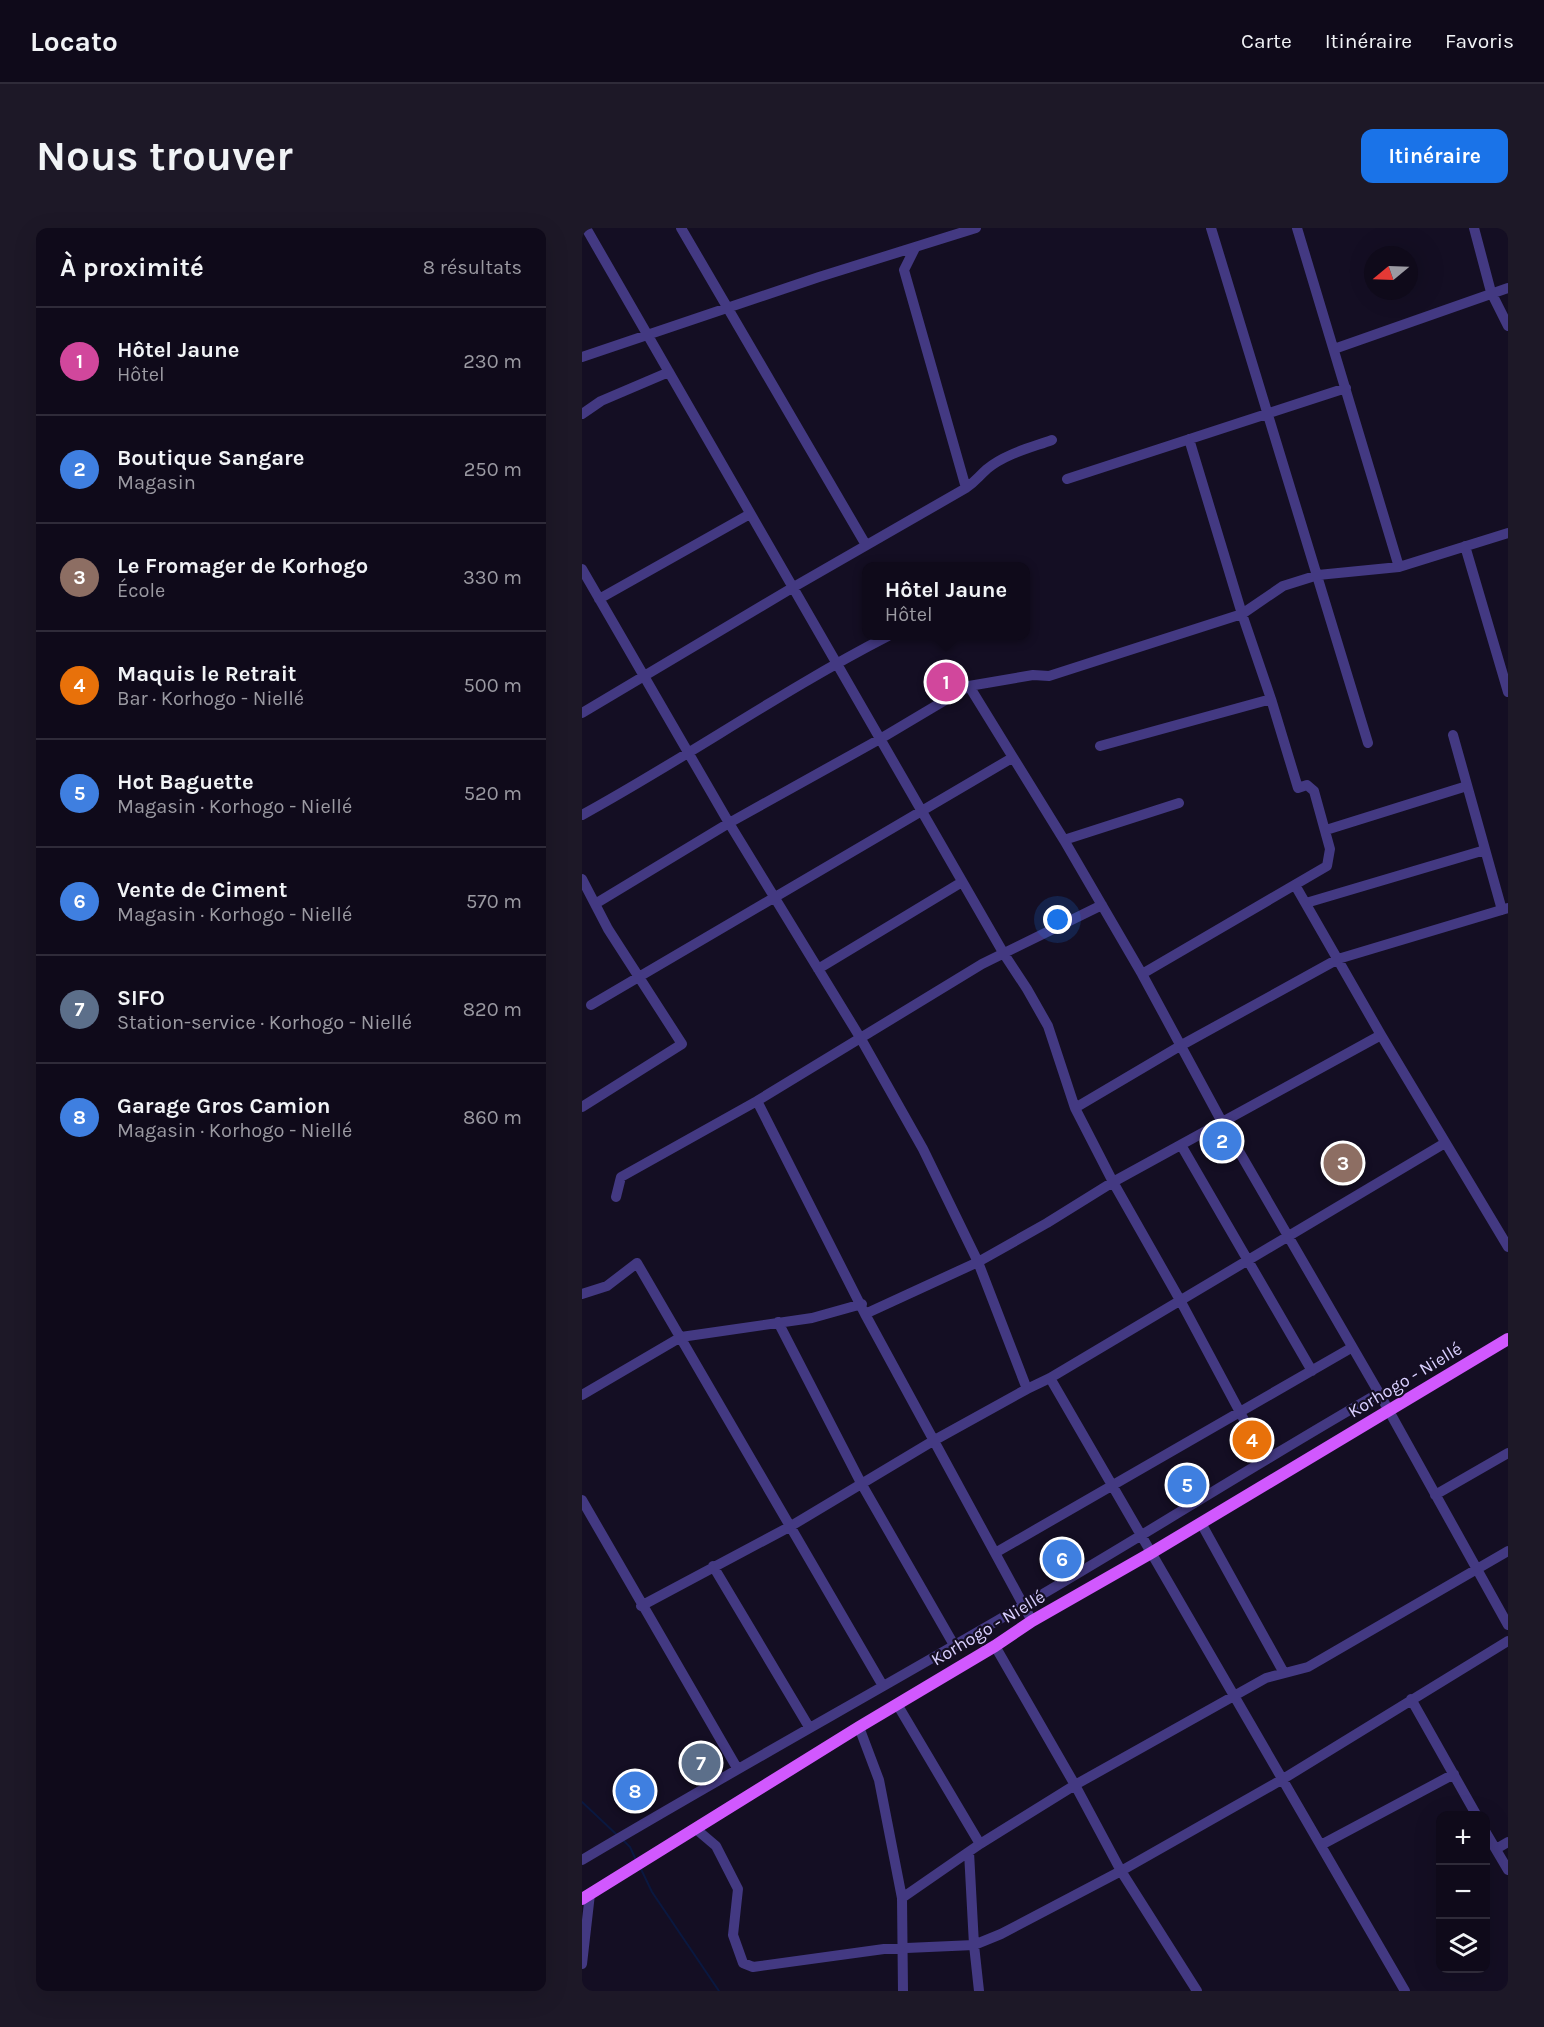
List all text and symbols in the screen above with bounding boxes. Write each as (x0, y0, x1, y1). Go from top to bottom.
text: Locato (30, 25, 118, 58)
text: Carte (1241, 29, 1292, 53)
text: Itinéraire (1325, 29, 1412, 53)
text: Favoris (1445, 29, 1514, 53)
button: Itinéraire (1361, 129, 1508, 183)
text: Nous trouver (36, 131, 293, 181)
north arrow (1364, 246, 1418, 300)
text: À proximité (60, 252, 204, 283)
text: 8 résultats (423, 256, 522, 279)
text: Hôtel Jaune (117, 337, 239, 363)
text: 1 (76, 350, 83, 373)
text: 230 m (463, 350, 522, 373)
text: Hôtel (117, 363, 165, 386)
text: Boutique Sangare (117, 445, 304, 471)
text: 2 (73, 458, 86, 481)
text: 250 m (464, 458, 522, 481)
text: Magasin (117, 471, 196, 494)
text: Le Fromager de Korhogo (117, 553, 368, 579)
popup (862, 562, 1030, 640)
text: 3 (73, 566, 86, 589)
text: 330 m (463, 566, 522, 589)
text: Hôtel Jaune (885, 577, 1007, 603)
text: École (117, 579, 165, 602)
text: Hôtel (885, 603, 933, 626)
pin: 1 (926, 660, 966, 704)
text: Maquis le Retrait (117, 661, 297, 687)
text: 4 (74, 674, 85, 697)
text: 500 m (464, 674, 522, 697)
text: Bar · Korhogo - Niellé (117, 687, 304, 710)
text: Hot Baguette (117, 769, 254, 795)
text: 5 (74, 782, 85, 805)
text: 520 m (464, 782, 522, 805)
text: Magasin · Korhogo - Niellé (117, 795, 352, 818)
text: Vente de Ciment (117, 877, 287, 903)
text: 6 (73, 890, 86, 913)
text: 570 m (466, 890, 522, 913)
text: Magasin · Korhogo - Niellé (117, 903, 352, 926)
your location (1043, 905, 1072, 934)
text: SIFO (117, 985, 165, 1011)
text: 7 (75, 998, 84, 1021)
text: 820 m (463, 998, 522, 1021)
text: Station-service · Korhogo - Niellé (117, 1011, 412, 1034)
text: Garage Gros Camion (117, 1093, 331, 1119)
text: 8 (73, 1106, 86, 1129)
text: 860 m (463, 1106, 522, 1129)
pin: 2 (1202, 1118, 1242, 1164)
text: Magasin · Korhogo - Niellé (117, 1119, 352, 1142)
pin: 3 (1324, 1140, 1362, 1186)
street label: Korhogo - Niellé (1344, 1337, 1466, 1423)
pin: 4 (1232, 1418, 1272, 1462)
pin: 5 (1168, 1462, 1206, 1508)
pin: 6 (1042, 1536, 1082, 1582)
street label: Korhogo - Niellé (927, 1585, 1049, 1671)
pin: 7 (682, 1740, 720, 1786)
pin: 8 (616, 1768, 654, 1814)
map controls (1436, 1811, 1490, 1973)
button: + (1436, 1811, 1490, 1865)
button: − (1436, 1865, 1490, 1919)
button: layers (1436, 1919, 1490, 1973)

